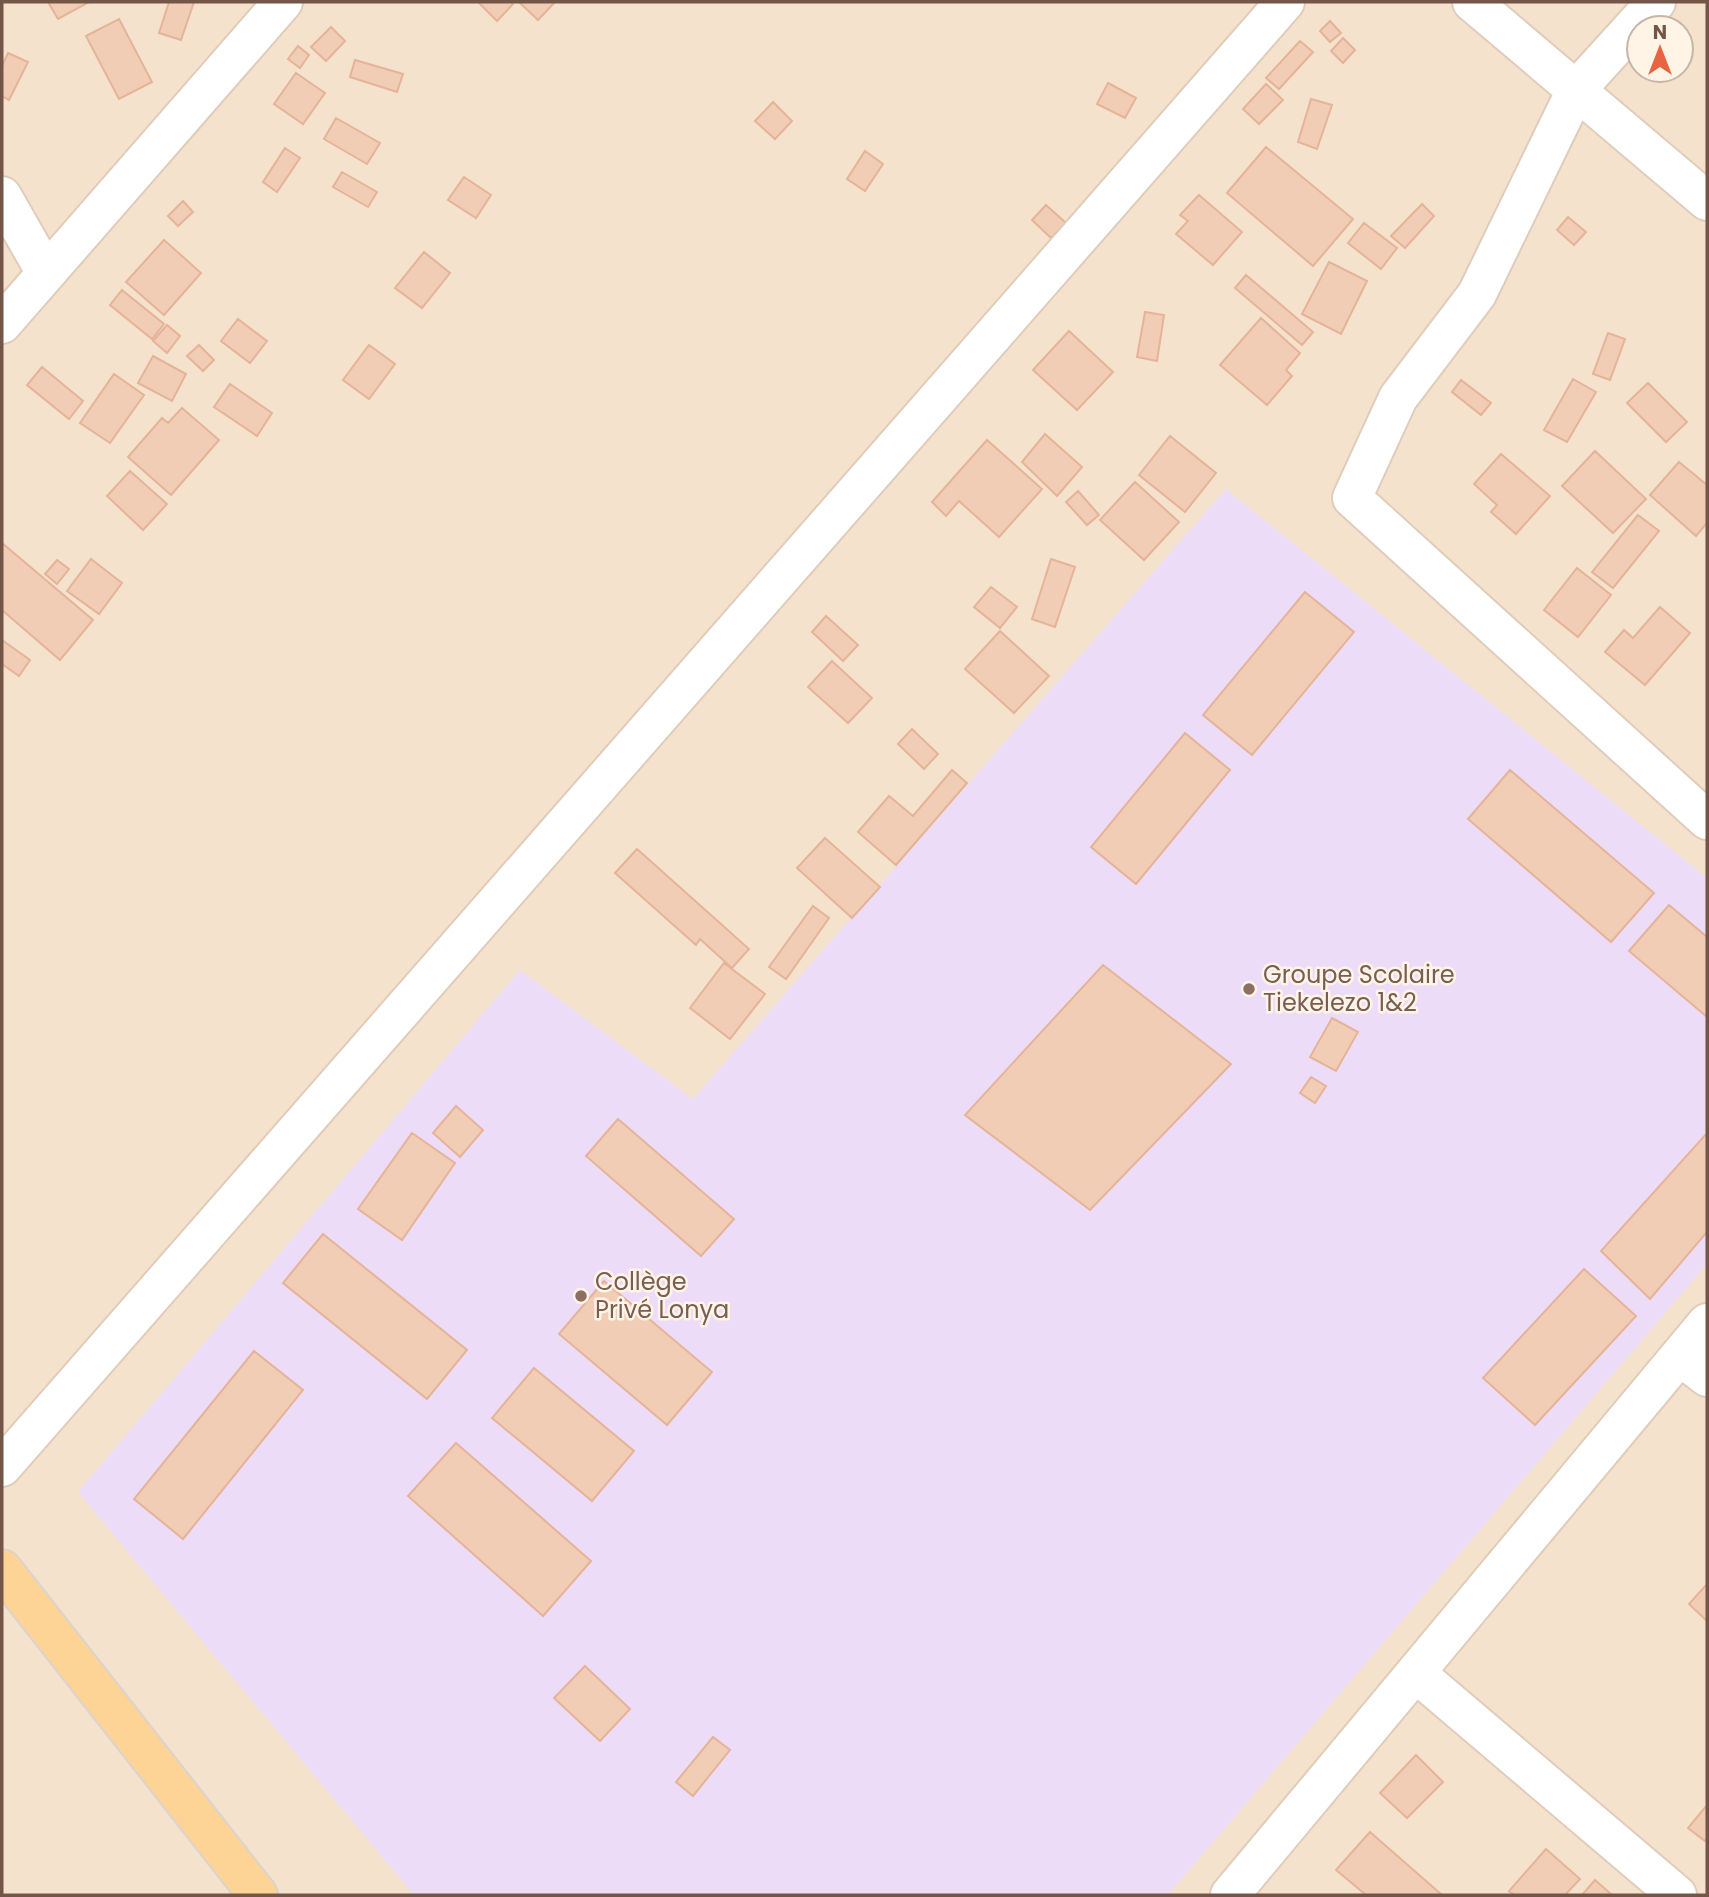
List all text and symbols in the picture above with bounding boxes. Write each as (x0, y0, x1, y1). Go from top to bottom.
north arrow (1625, 14, 1695, 84)
text: N (1653, 19, 1667, 46)
place label: Groupe Scolaire Tiekelezo 1&2 (1263, 958, 1455, 1019)
marker: Groupe Scolaire Tiekelezo 1&2 (1241, 981, 1257, 997)
place label: Collège Privé Lonya (595, 1265, 729, 1326)
marker: Collège Privé Lonya (573, 1288, 589, 1304)

